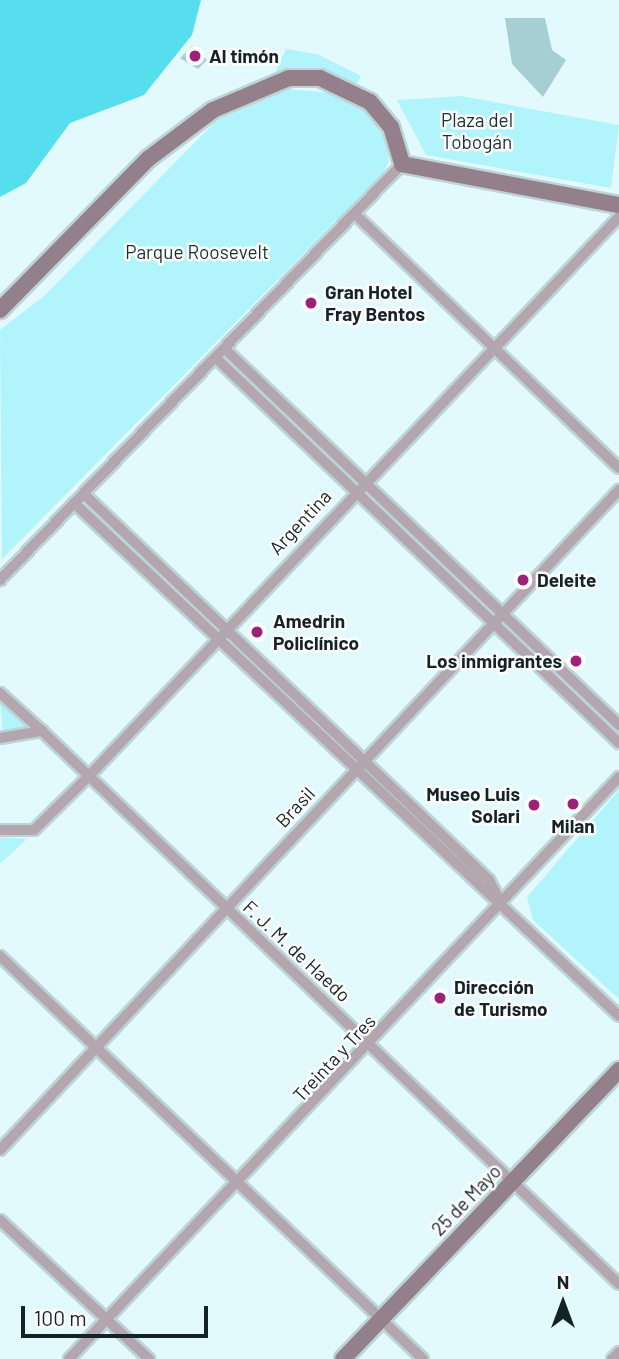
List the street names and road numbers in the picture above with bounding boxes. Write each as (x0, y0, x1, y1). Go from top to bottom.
street label: Argentina (264, 485, 336, 559)
street label: Brasil (271, 782, 319, 832)
street label: F. J. M. de Haedo (239, 895, 355, 1007)
street label: Treinta y Tres (288, 1010, 380, 1106)
street label: 25 de Mayo (427, 1160, 505, 1240)

